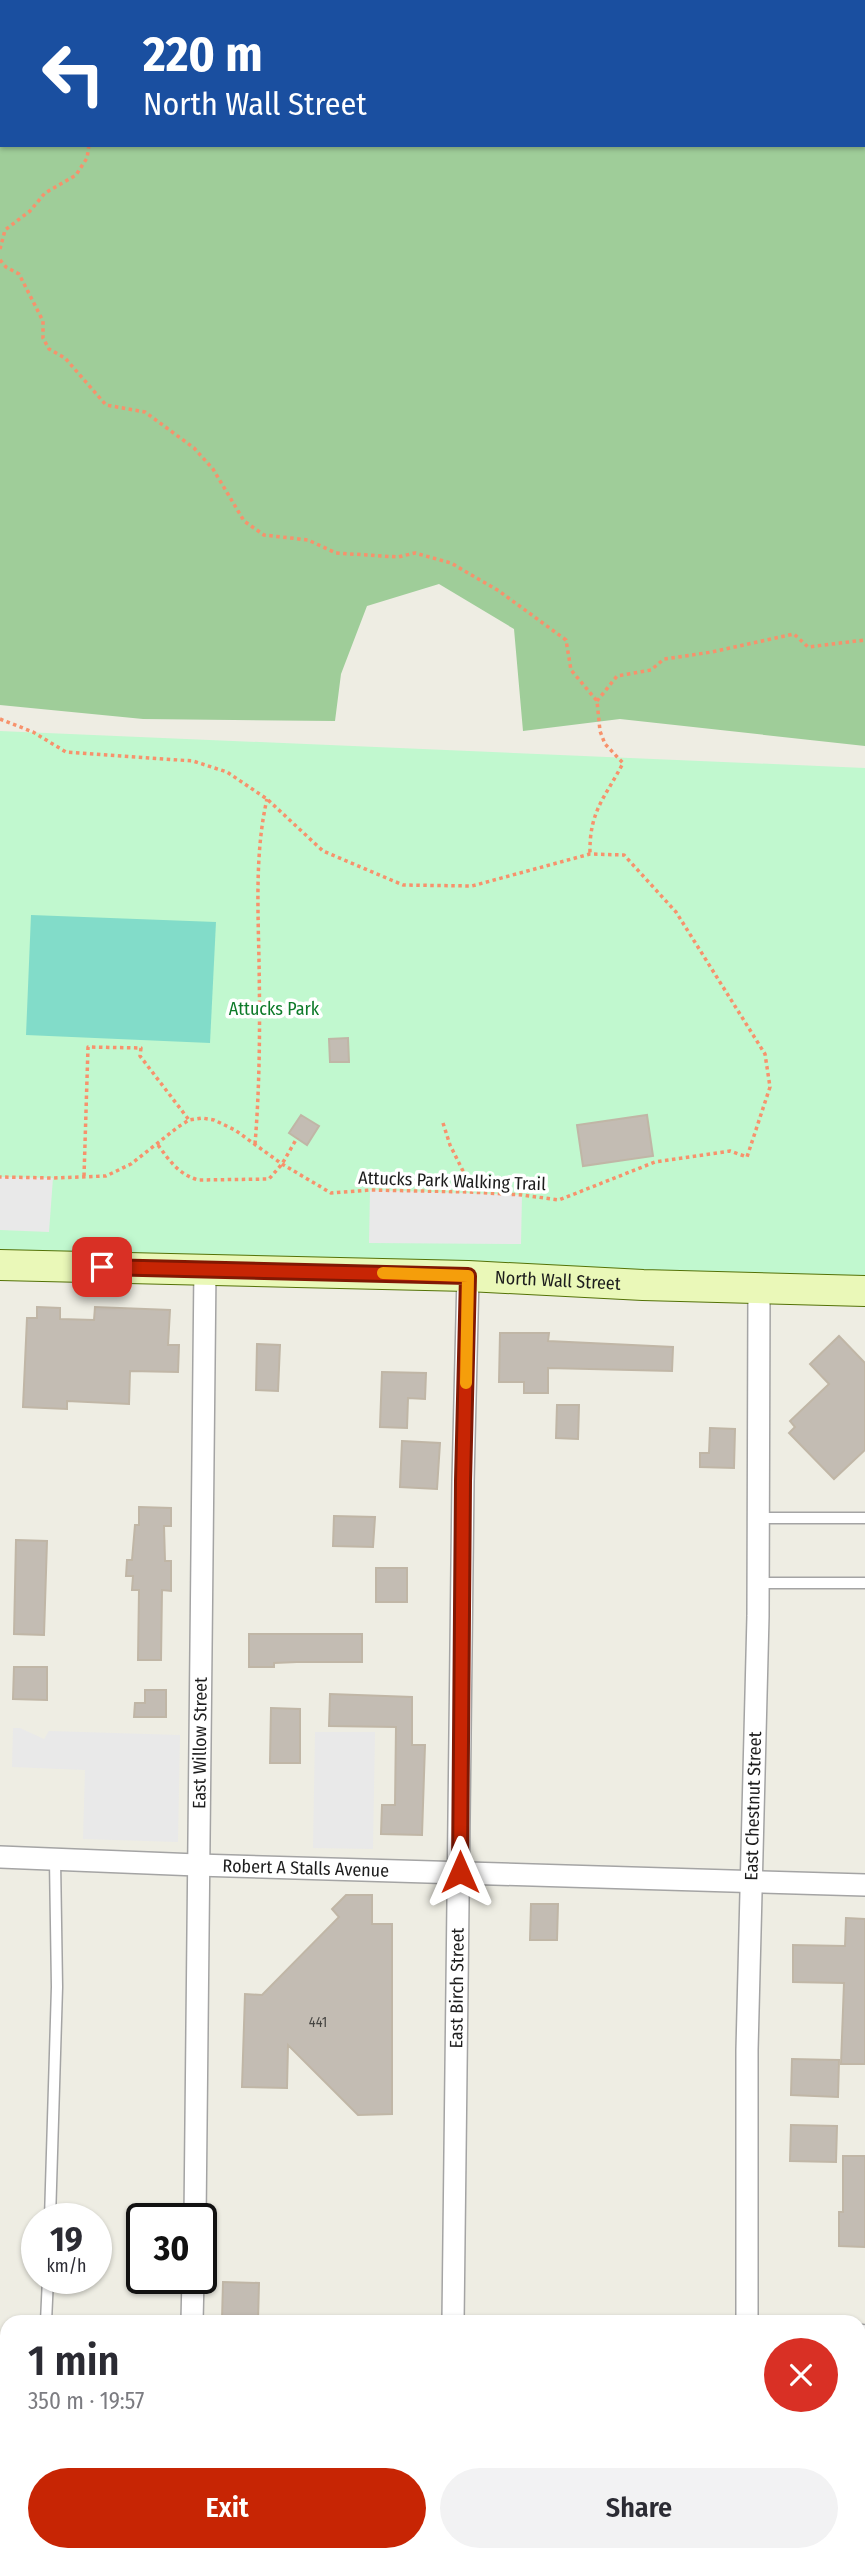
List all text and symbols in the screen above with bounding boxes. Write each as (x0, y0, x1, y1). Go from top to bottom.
text: 220 m (143, 25, 263, 84)
icon: left (28, 28, 119, 119)
text: North Wall Street (143, 85, 367, 123)
park label: Attucks Park (229, 998, 320, 1020)
street label: Attucks Park Walking Trail (358, 1167, 546, 1195)
pin (72, 1237, 132, 1297)
icon: arrive (83, 1248, 121, 1286)
street label: North Wall Street (494, 1266, 621, 1295)
street label: East Willow Street (188, 1677, 212, 1809)
street label: East Chestnut Street (740, 1731, 766, 1881)
position arrow (423, 1835, 497, 1909)
street label: Robert A Stalls Avenue (222, 1855, 389, 1882)
street label: East Birch Street (445, 1927, 469, 2049)
house number: 441 (309, 2014, 327, 2031)
speed limit sign: 30 (126, 2203, 217, 2294)
text: 19 (50, 2218, 83, 2260)
text: km/h (46, 2255, 87, 2277)
text: 1 min (28, 2336, 119, 2386)
button: close (764, 2338, 838, 2412)
text: 350 m · 19:57 (28, 2387, 144, 2415)
button: Exit (28, 2468, 426, 2548)
button: Share (440, 2468, 838, 2548)

